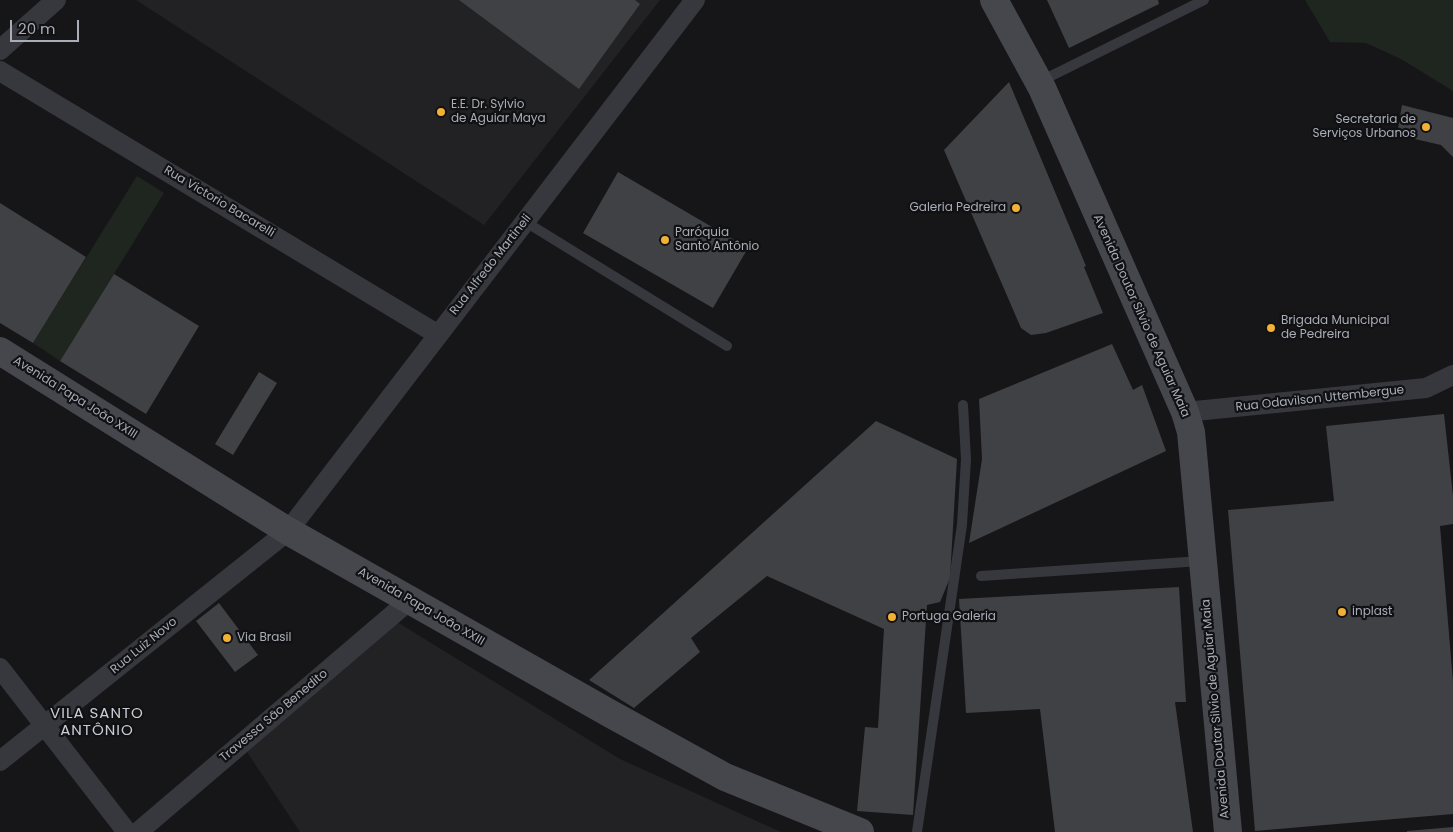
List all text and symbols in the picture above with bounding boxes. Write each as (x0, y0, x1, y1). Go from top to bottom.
scale bar (12, 10, 81, 42)
text: 20 m (18, 18, 56, 39)
place label: E.E. Dr. Sylvio de Aguiar Maya (451, 98, 546, 126)
marker: E.E. Dr. Sylvio de Aguiar Maya (435, 106, 447, 118)
place label: Secretaria de Serviços Urbanos (1313, 113, 1416, 141)
marker: Secretaria de Serviços Urbanos (1420, 121, 1432, 133)
street label: Rua Victorio Bacarelli (161, 163, 277, 241)
place label: Galeria Pedreira (909, 201, 1006, 215)
marker: Galeria Pedreira (1010, 202, 1022, 214)
street label: Rua Alfredo Martineli (447, 212, 535, 318)
street label: Avenida Doutor Silvio de Aguiar Maia (1090, 212, 1192, 420)
place label: Paróquia Santo Antônio (675, 226, 759, 254)
marker: Paróquia Santo Antônio (659, 234, 671, 246)
place label: Brigada Municipal de Pedreira (1281, 314, 1389, 342)
marker: Brigada Municipal de Pedreira (1265, 322, 1277, 334)
street label: Avenida Papa João XXIII (10, 354, 140, 442)
street label: Rua Odavilson Uttembergue (1235, 383, 1405, 415)
street label: Avenida Papa João XXIII (355, 565, 487, 649)
street label: Avenida Doutor Silvio de Aguiar Maia (1199, 599, 1233, 819)
place label: inplast (1352, 605, 1392, 619)
marker: inplast (1336, 606, 1348, 618)
place label: Portuga Galeria (902, 610, 996, 624)
marker: Portuga Galeria (886, 611, 898, 623)
street label: Rua Luiz Novo (108, 615, 180, 677)
place label: Via Brasil (237, 631, 291, 645)
marker: Via Brasil (221, 632, 233, 644)
street label: Travessa São Benedito (217, 667, 331, 765)
district label: VILA SANTO ANTÔNIO (49, 705, 145, 740)

